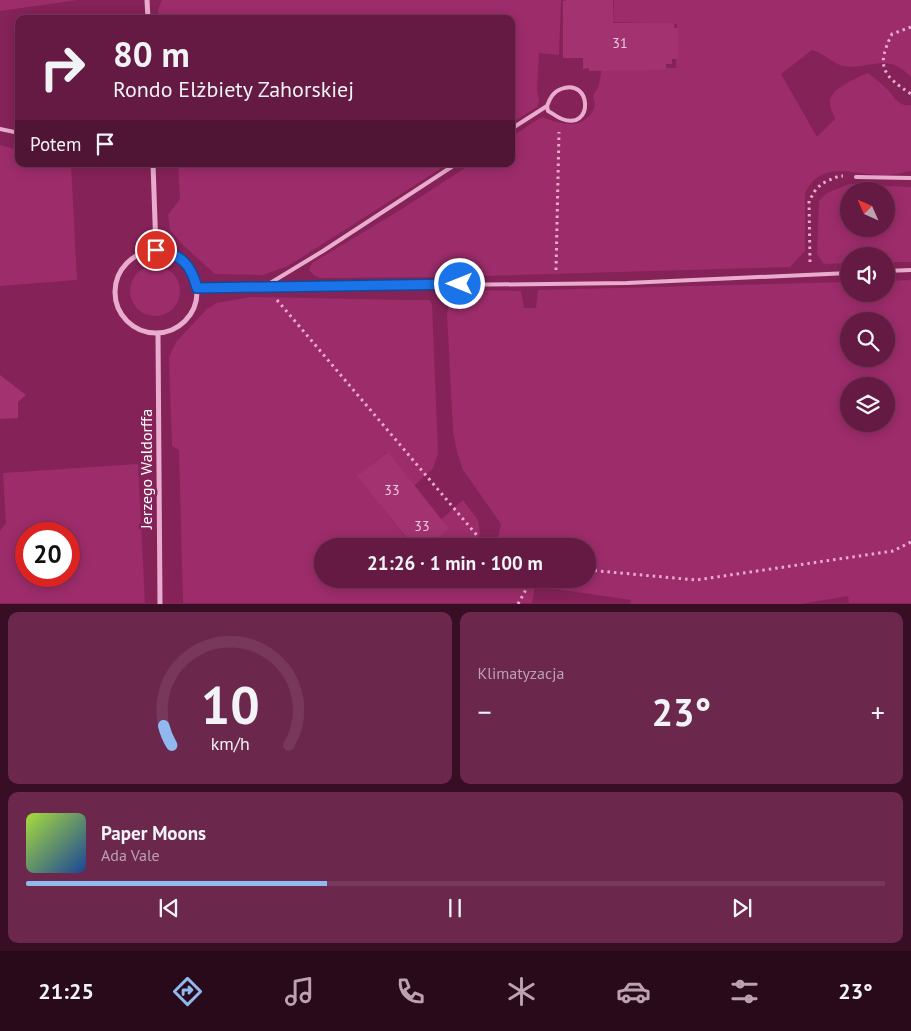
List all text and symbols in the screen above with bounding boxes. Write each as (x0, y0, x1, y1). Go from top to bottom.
text: 80 m (113, 31, 190, 77)
house number: 31 (612, 34, 628, 52)
icon: right (30, 35, 95, 100)
text: Rondo Elżbiety Zahorskiej (113, 75, 354, 103)
icon: arrive (91, 130, 119, 158)
text: Potem (30, 132, 81, 156)
north arrow (840, 182, 895, 238)
map controls (840, 182, 895, 432)
pin (135, 229, 177, 271)
icon: arrive (142, 236, 170, 264)
button: sound (840, 247, 895, 302)
position arrow (433, 257, 485, 309)
button: search (840, 312, 895, 367)
button: layers (840, 377, 895, 432)
street label: Jerzego Waldorffa (136, 409, 156, 530)
house number: 33 (384, 481, 400, 499)
house number: 33 (414, 517, 430, 535)
speed limit sign: 20 (15, 522, 80, 587)
text: 21:26 · 1 min · 100 m (367, 551, 543, 575)
text: Klimatyzacja (478, 663, 564, 683)
text: 10 (200, 671, 259, 738)
text: 23° (651, 687, 711, 736)
text: − (478, 693, 492, 730)
text: + (871, 693, 885, 730)
text: km/h (210, 732, 249, 755)
text: Paper Moons (101, 821, 206, 845)
text: Ada Vale (101, 845, 160, 865)
icon: previous (155, 894, 183, 922)
icon: pause (441, 894, 469, 922)
icon: next (728, 894, 756, 922)
icon: directions (170, 974, 205, 1009)
icon: music (282, 974, 317, 1009)
icon: phone (393, 974, 428, 1009)
icon: climate (504, 974, 539, 1009)
icon: car (616, 974, 651, 1009)
icon: filters (727, 974, 762, 1009)
text: 21:25 (38, 977, 94, 1005)
text: 23° (838, 977, 873, 1005)

